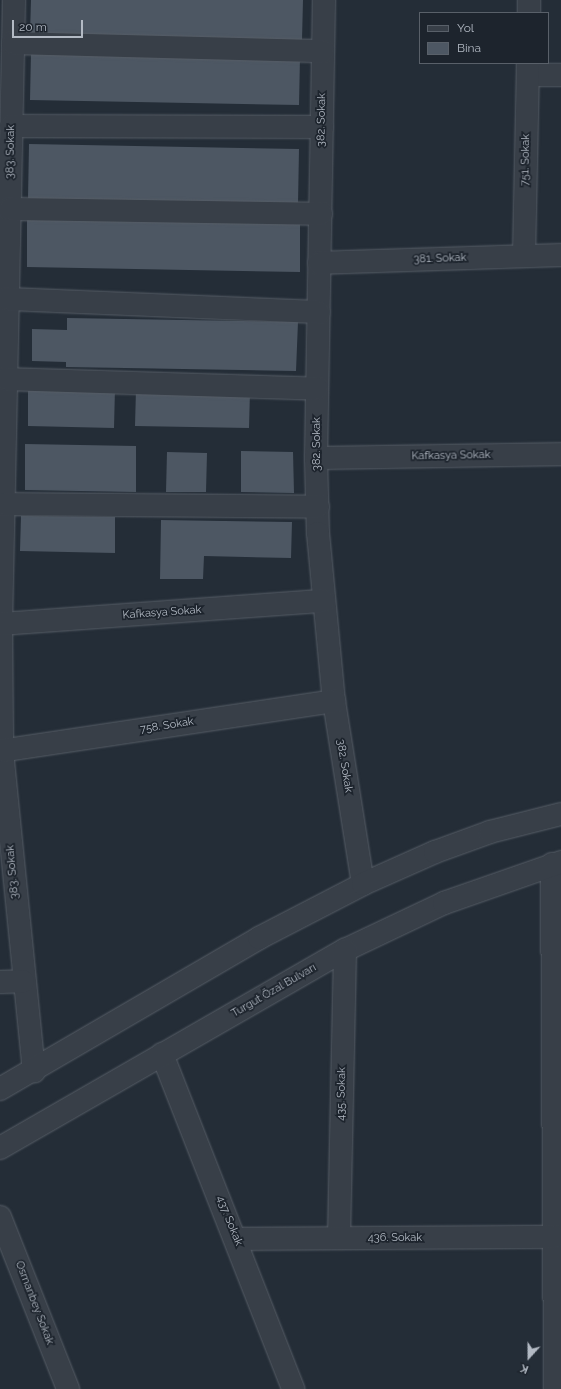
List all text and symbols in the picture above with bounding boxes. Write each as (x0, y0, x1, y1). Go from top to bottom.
scale bar (14, 12, 85, 38)
legend (419, 12, 549, 64)
text: 20 m (19, 20, 47, 34)
text: Yol (457, 21, 474, 35)
text: Bina (457, 41, 481, 55)
street label: 382. Sokak (315, 93, 329, 147)
street label: 383. Sokak (4, 125, 18, 179)
street label: 751. Sokak (519, 134, 533, 186)
street label: 381. Sokak (413, 251, 467, 267)
street label: 382. Sokak (310, 417, 324, 471)
street label: Kafkasya Sokak (411, 449, 491, 463)
street label: Kafkasya Sokak (122, 604, 202, 622)
street label: 758. Sokak (139, 715, 195, 737)
street label: 382. Sokak (333, 738, 355, 794)
street label: 383. Sokak (4, 845, 22, 899)
street label: Turgut Özal Bulvarı (229, 961, 319, 1021)
street label: 435. Sokak (335, 1067, 349, 1121)
street label: 437. Sokak (213, 1194, 245, 1248)
street label: 436. Sokak (368, 1231, 422, 1245)
street label: Osmanbey Sokak (12, 1259, 56, 1347)
north arrow (509, 1337, 549, 1377)
text: K (519, 1361, 530, 1376)

